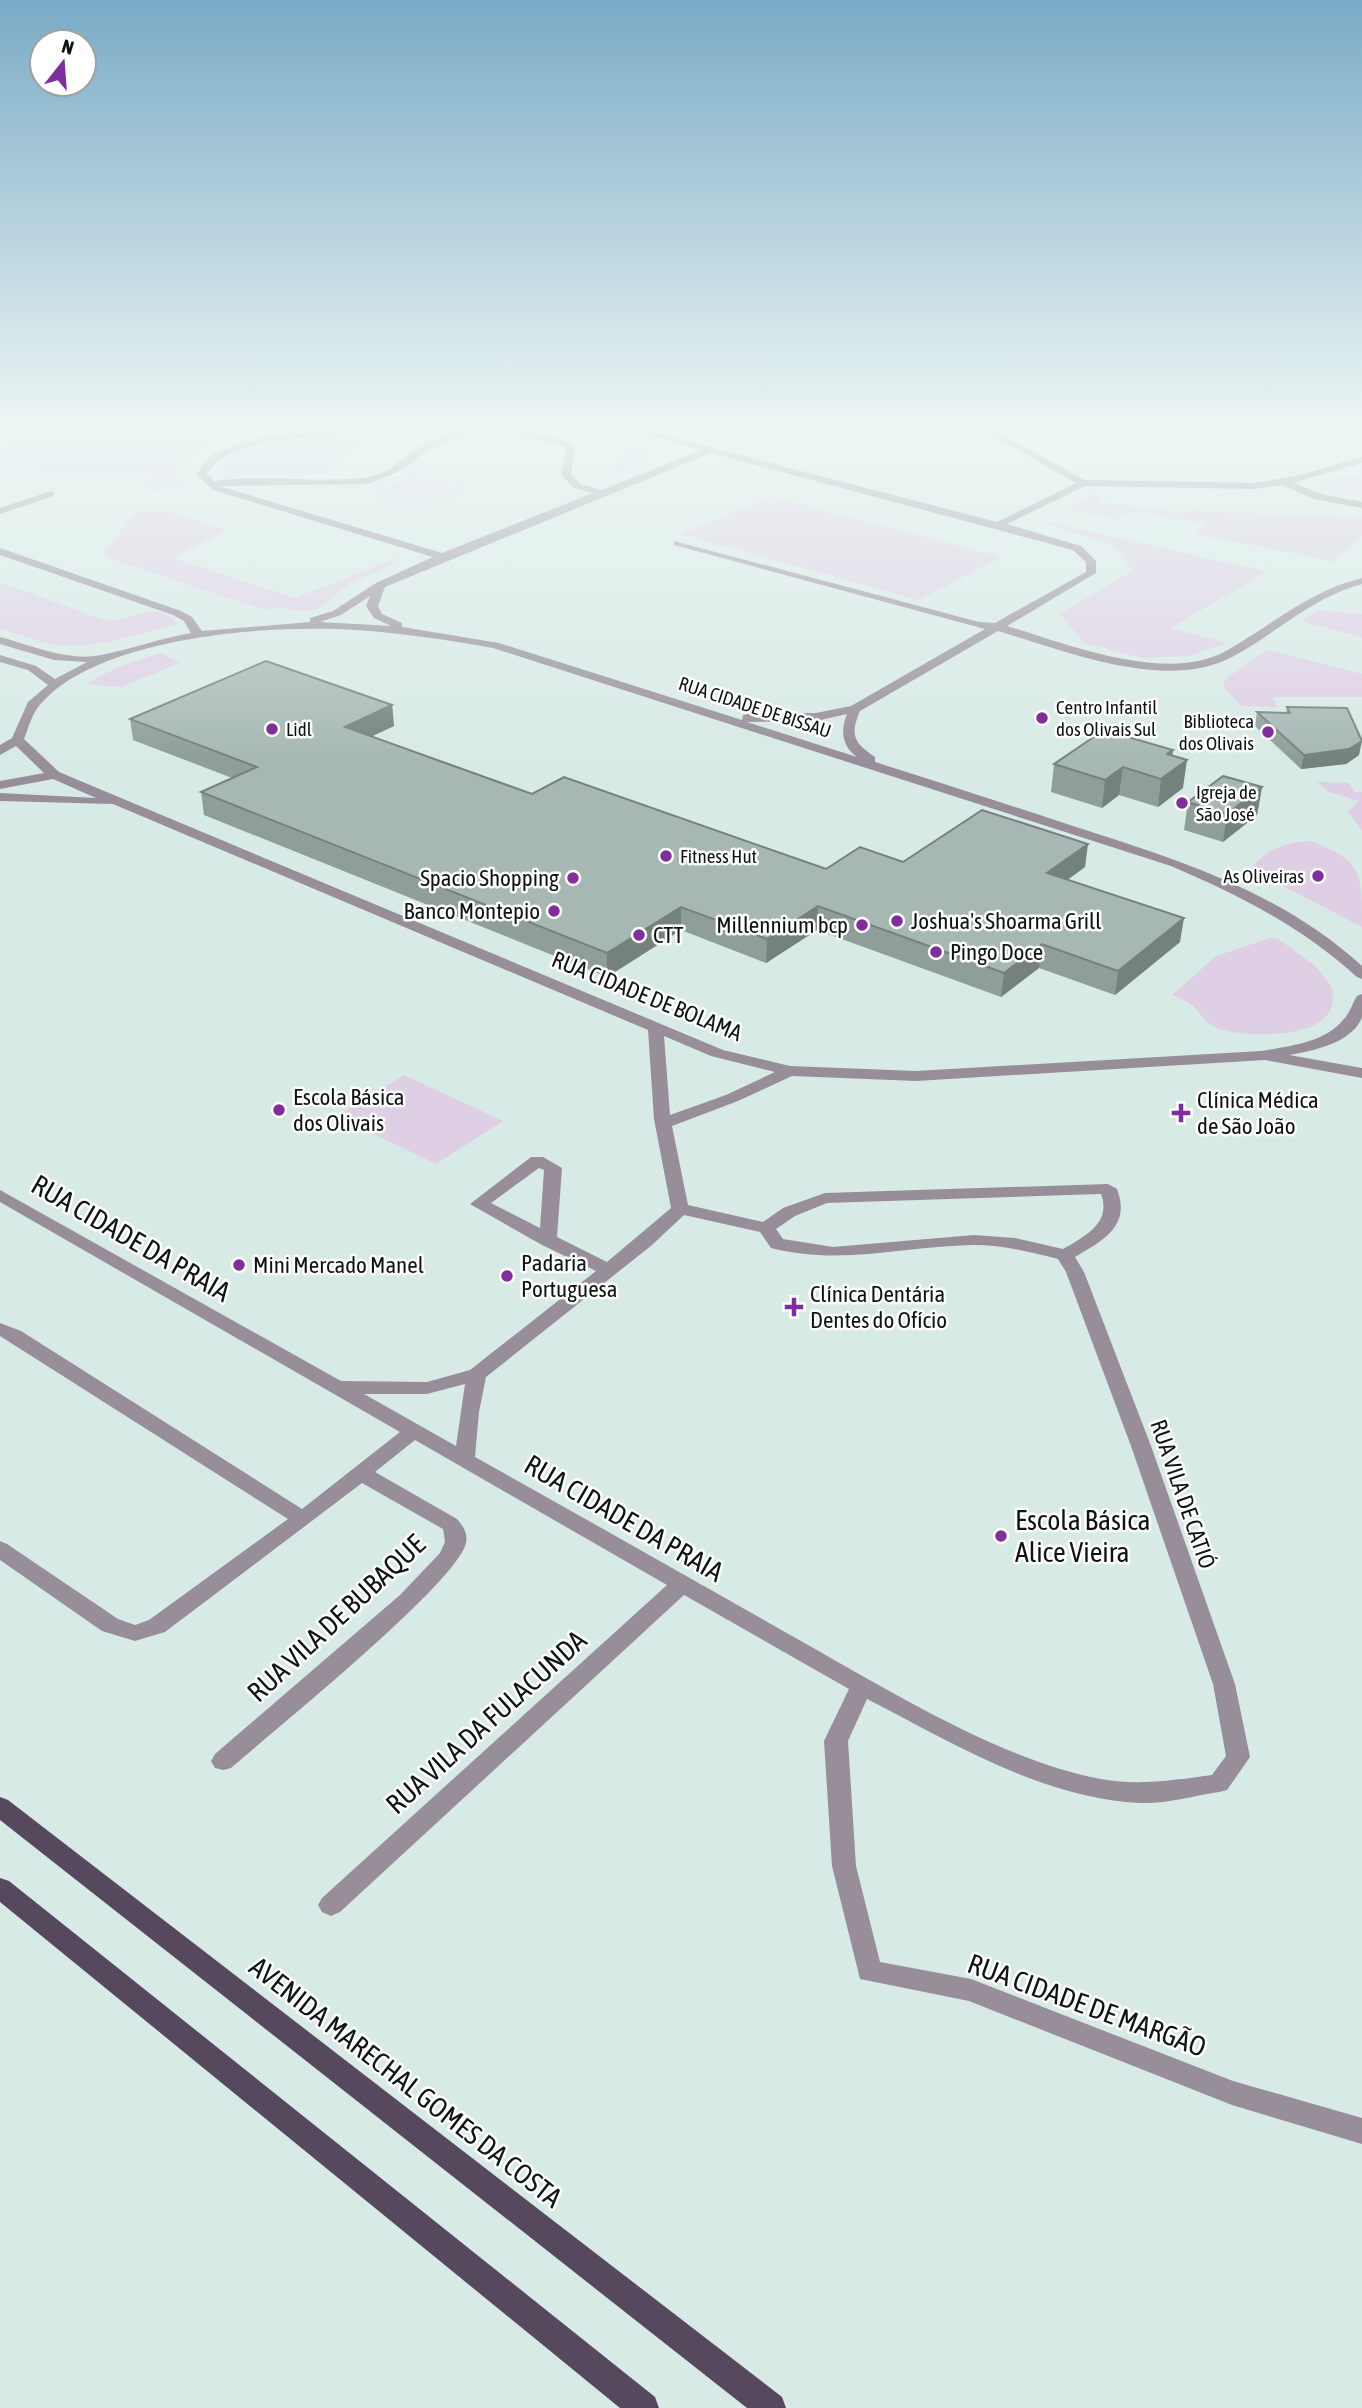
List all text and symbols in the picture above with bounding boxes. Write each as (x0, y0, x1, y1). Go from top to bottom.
north arrow (28, 28, 98, 98)
text: N (59, 35, 77, 59)
street label: RUA CIDADE DE BISSAU (676, 672, 834, 742)
place label: Centro Infantil dos Olivais Sul (1056, 696, 1157, 740)
marker: Centro Infantil dos Olivais Sul (1034, 710, 1050, 726)
place label: Biblioteca dos Olivais (1179, 710, 1254, 754)
place label: Lidl (286, 718, 312, 740)
marker: Lidl (264, 721, 280, 737)
marker: Biblioteca dos Olivais (1260, 724, 1276, 740)
place label: Igreja de São José (1196, 781, 1257, 825)
marker: Igreja de São José (1174, 795, 1190, 811)
place label: Fitness Hut (680, 845, 757, 867)
marker: Fitness Hut (658, 848, 674, 864)
place label: Spacio Shopping (420, 865, 559, 891)
place label: As Oliveiras (1223, 865, 1304, 887)
marker: As Oliveiras (1310, 868, 1326, 884)
marker: Spacio Shopping (565, 870, 581, 886)
place label: Banco Montepio (404, 898, 540, 924)
marker: Banco Montepio (546, 903, 562, 919)
place label: Joshua's Shoarma Grill (911, 908, 1101, 934)
place label: Millennium bcp (716, 912, 848, 938)
marker: Joshua's Shoarma Grill (889, 913, 905, 929)
marker: Millennium bcp (854, 917, 870, 933)
place label: CTT (653, 922, 684, 948)
marker: CTT (631, 927, 647, 943)
place label: Pingo Doce (950, 939, 1043, 965)
marker: Pingo Doce (928, 944, 944, 960)
street label: RUA CIDADE DE BOLAMA (548, 946, 747, 1046)
place label: Escola Básica dos Olivais (293, 1084, 404, 1136)
place label: Clínica Médica de São João (1197, 1087, 1319, 1139)
marker: Escola Básica dos Olivais (271, 1102, 287, 1118)
marker: Clínica Médica de São João (1171, 1103, 1191, 1123)
street label: RUA CIDADE DA PRAIA (26, 1168, 236, 1308)
place label: Padaria Portuguesa (521, 1250, 617, 1302)
place label: Mini Mercado Manel (253, 1252, 424, 1278)
marker: Mini Mercado Manel (231, 1257, 247, 1273)
marker: Padaria Portuguesa (499, 1268, 515, 1284)
place label: Clínica Dentária Dentes do Ofício (810, 1281, 947, 1333)
marker: Clínica Dentária Dentes do Ofício (784, 1297, 804, 1317)
street label: RUA VILA DE CATIÓ (1145, 1416, 1221, 1572)
street label: RUA CIDADE DA PRAIA (519, 1448, 729, 1588)
place label: Escola Básica Alice Vieira (1015, 1504, 1151, 1568)
street label: RUA VILA DE BUBAQUE (241, 1528, 431, 1708)
marker: Escola Básica Alice Vieira (993, 1528, 1009, 1544)
street label: RUA VILA DA FULACUNDA (379, 1624, 593, 1820)
street label: RUA CIDADE DE MARGÃO (963, 1947, 1211, 2063)
street label: AVENIDA MARECHAL GOMES DA COSTA (244, 1950, 569, 2214)

